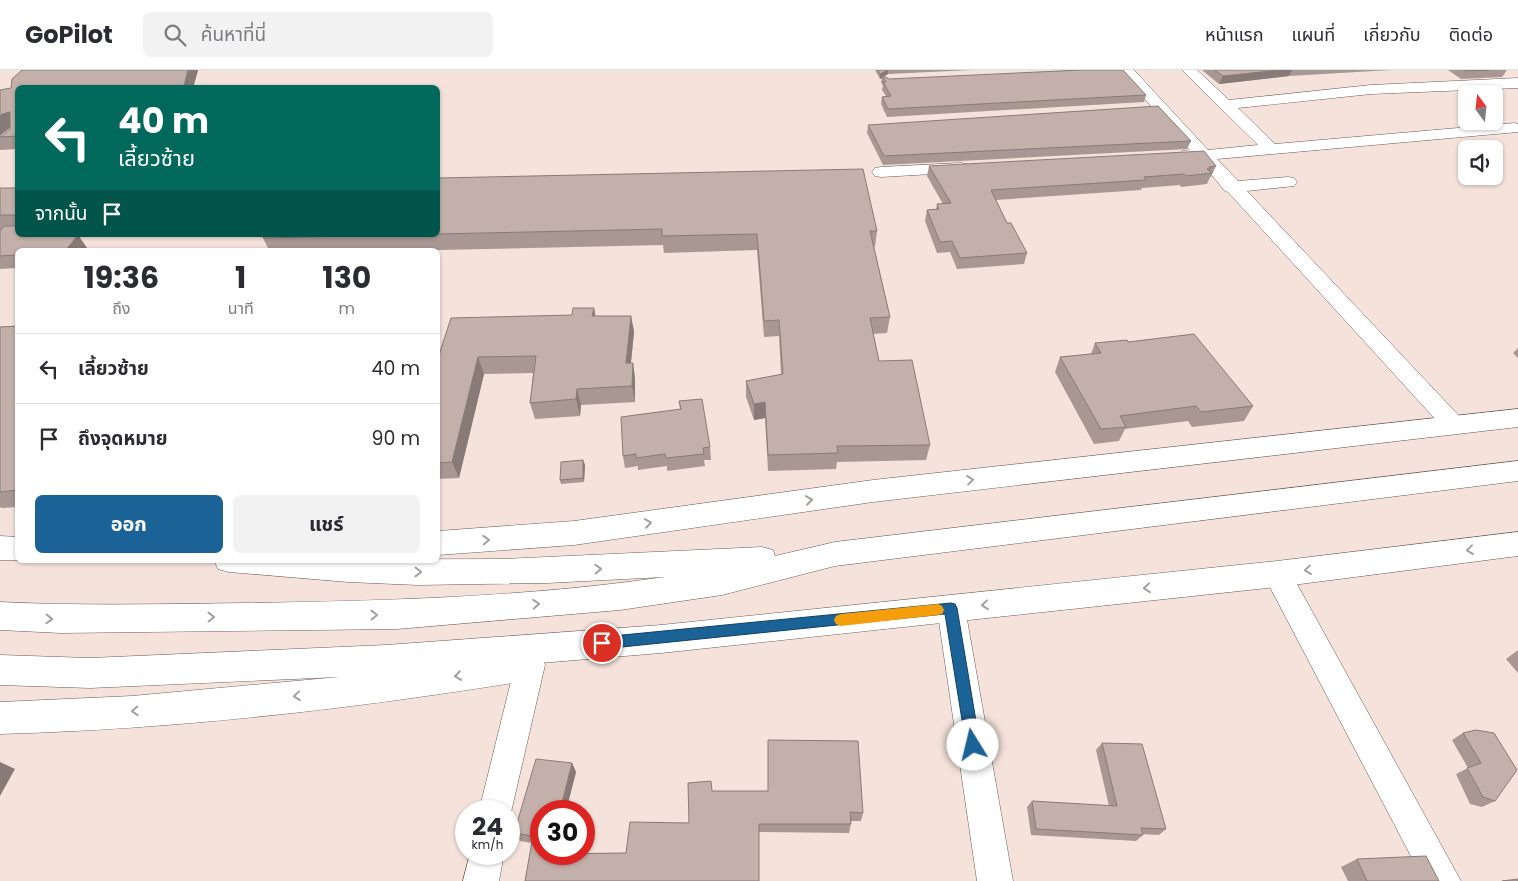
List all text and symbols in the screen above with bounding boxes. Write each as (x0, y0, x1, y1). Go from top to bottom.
search box (143, 12, 493, 57)
text: GoPilot (25, 18, 113, 51)
icon: search (161, 21, 189, 49)
text: ค้นหาที่นี่ (201, 21, 266, 48)
text: หน้าแรก (1205, 22, 1263, 47)
text: แผนที่ (1291, 22, 1335, 47)
text: เกี่ยวกับ (1363, 22, 1421, 47)
text: ติดต่อ (1449, 22, 1493, 47)
north arrow (1458, 85, 1502, 130)
map controls (1458, 85, 1503, 185)
text: 40 m (118, 96, 209, 145)
icon: left (35, 105, 100, 170)
button: sound (1458, 140, 1503, 185)
text: เลี้ยวซ้าย (118, 143, 195, 174)
text: จากนั้น (35, 200, 88, 227)
icon: arrive (98, 200, 126, 228)
text: 19:36 (84, 256, 159, 299)
text: 1 (235, 256, 246, 299)
text: 130 (322, 256, 371, 299)
text: ถึง (112, 297, 130, 320)
text: นาที (228, 297, 254, 320)
text: m (339, 297, 355, 320)
icon: left (35, 355, 63, 383)
text: เลี้ยวซ้าย (78, 355, 149, 382)
text: 40 m (371, 355, 420, 382)
icon: arrive (35, 425, 63, 453)
text: ถึงจุดหมาย (78, 425, 168, 452)
text: 90 m (371, 425, 420, 452)
one-way arrow (966, 475, 974, 486)
button: ออก (35, 495, 223, 553)
button: แชร์ (233, 495, 420, 553)
one-way arrow (805, 495, 813, 506)
one-way arrow (643, 518, 652, 528)
one-way arrow (482, 535, 490, 546)
one-way arrow (1465, 544, 1473, 555)
one-way arrow (594, 564, 602, 575)
one-way arrow (1304, 564, 1312, 575)
one-way arrow (414, 567, 422, 577)
one-way arrow (1142, 582, 1150, 593)
one-way arrow (532, 598, 540, 609)
one-way arrow (981, 599, 989, 610)
one-way arrow (370, 610, 378, 620)
one-way arrow (208, 612, 215, 622)
one-way arrow (45, 613, 53, 624)
pin (581, 622, 623, 664)
icon: arrive (588, 629, 616, 657)
one-way arrow (454, 671, 463, 681)
one-way arrow (293, 690, 301, 701)
one-way arrow (131, 705, 139, 716)
position arrow (946, 718, 998, 770)
speed limit sign: 30 (530, 800, 595, 865)
text: 24 (472, 809, 503, 844)
text: km/h (472, 836, 503, 853)

